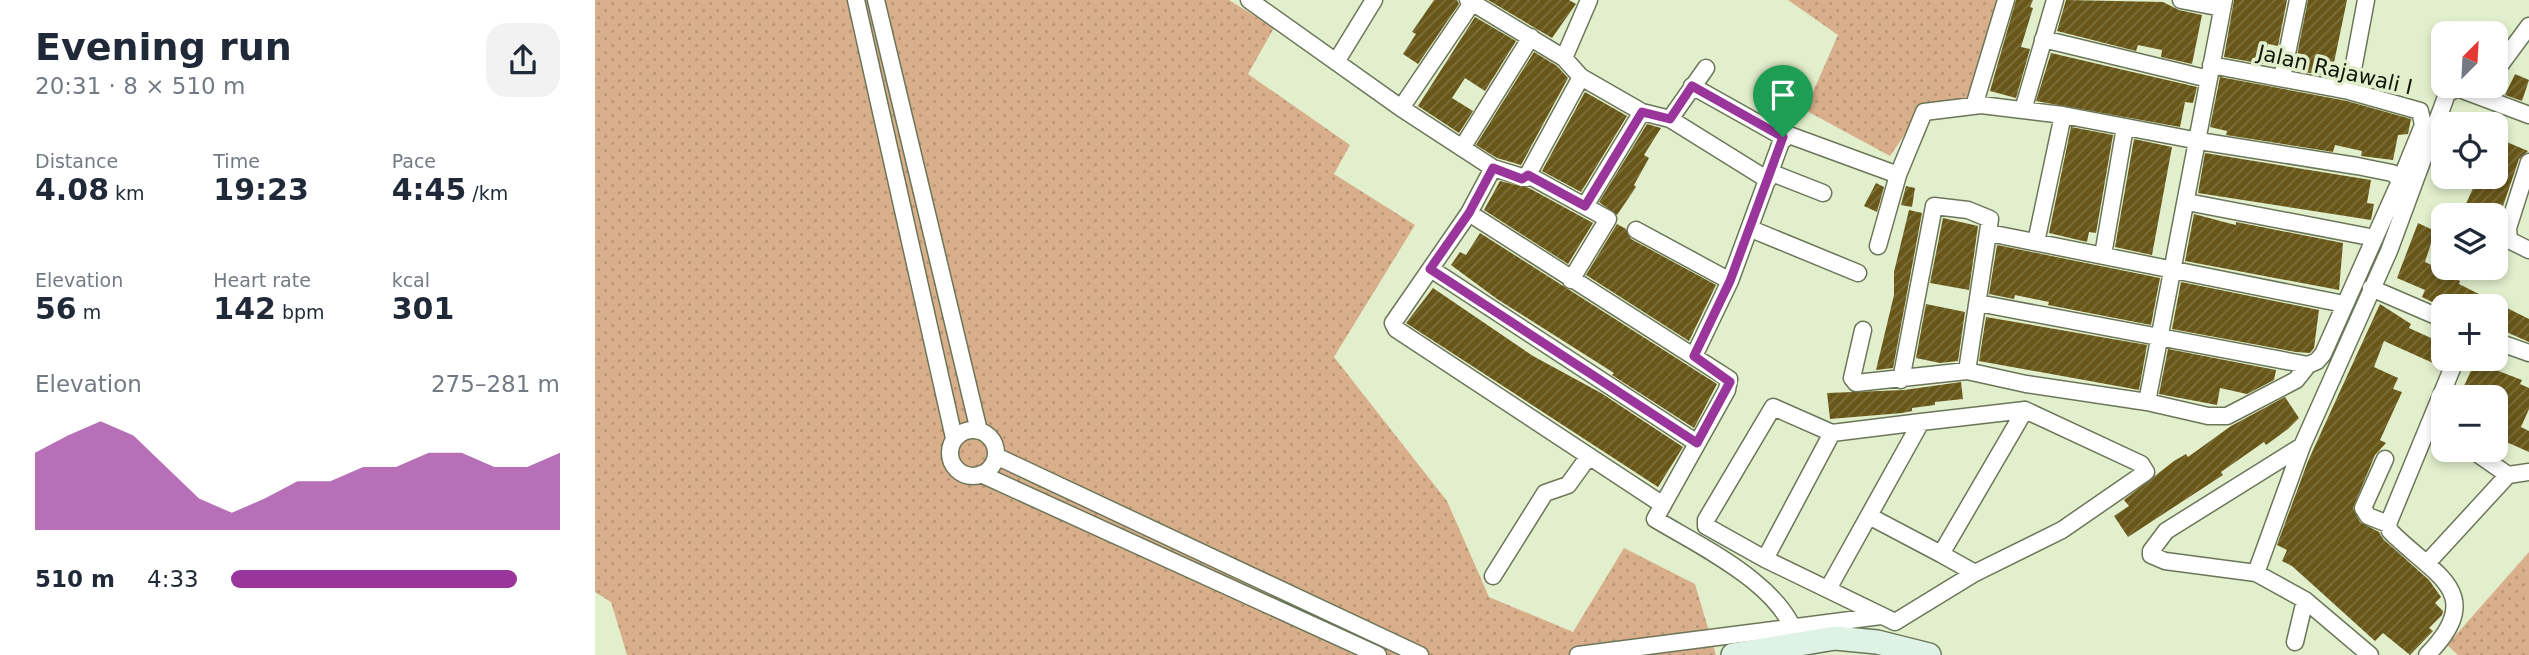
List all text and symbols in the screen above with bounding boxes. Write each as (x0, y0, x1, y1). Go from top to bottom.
north arrow (2431, 21, 2508, 98)
map controls (2431, 21, 2508, 462)
button: share (486, 23, 560, 97)
text: Evening run (35, 25, 292, 69)
street label: Jalan Rajawali I (2253, 40, 2415, 99)
pin (1753, 65, 1813, 137)
text: 20:31 · 8 × 510 m (35, 73, 245, 99)
icon: arrive (1764, 76, 1802, 114)
button: locate (2431, 112, 2508, 189)
text: Distance (35, 150, 118, 172)
text: Time (213, 150, 260, 172)
text: Pace (392, 150, 436, 172)
text: 4.08 (35, 172, 109, 207)
text: 19:23 (213, 172, 309, 207)
text: 4:45 (392, 172, 466, 207)
text: km (109, 182, 145, 204)
text: /km (466, 182, 508, 204)
button: layers (2431, 203, 2508, 280)
text: Elevation (35, 269, 123, 291)
text: Heart rate (213, 269, 311, 291)
text: kcal (392, 269, 430, 291)
text: 56 (35, 291, 77, 326)
text: 142 (213, 291, 276, 326)
text: 301 (392, 291, 454, 326)
button: + (2431, 294, 2508, 371)
text: m (77, 301, 101, 323)
text: bpm (276, 301, 325, 323)
text: Elevation (35, 371, 142, 397)
text: 275–281 m (431, 371, 560, 397)
button: − (2431, 385, 2508, 462)
text: 510 m (35, 566, 115, 592)
text: 4:33 (147, 566, 199, 592)

